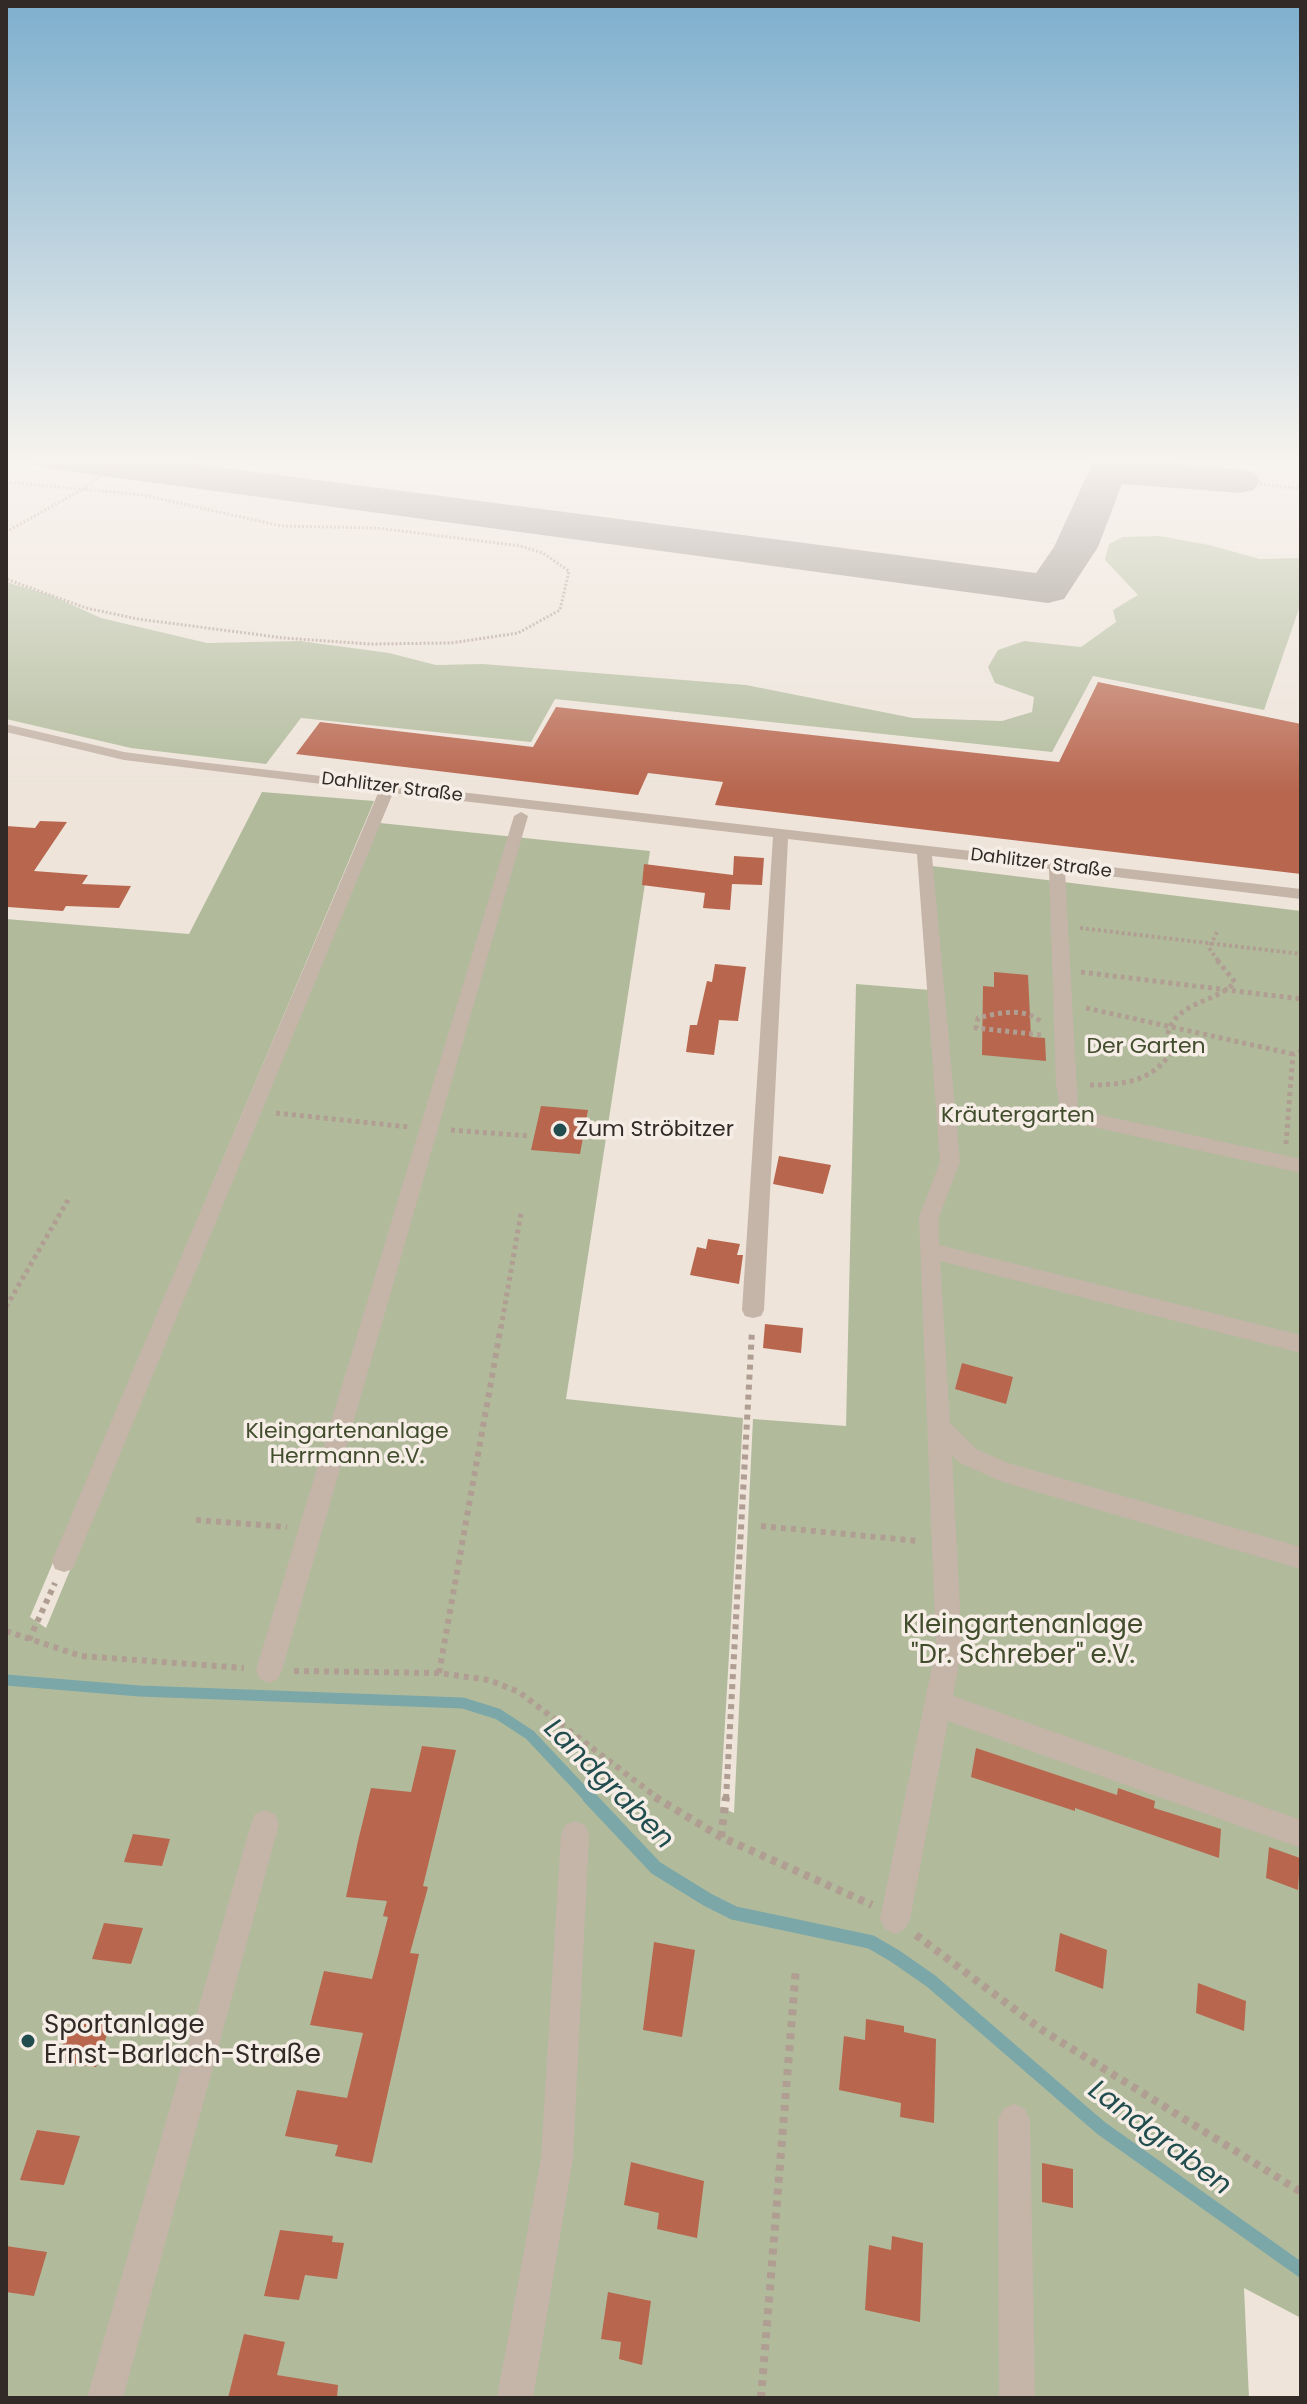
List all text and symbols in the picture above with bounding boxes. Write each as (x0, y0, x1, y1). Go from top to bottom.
street label: Dahlitzer Straße (320, 769, 464, 807)
street label: Dahlitzer Straße (969, 845, 1113, 883)
park label: Der Garten (1086, 1034, 1206, 1060)
park label: Kräutergarten (941, 1103, 1095, 1129)
place label: Zum Ströbitzer (576, 1117, 734, 1143)
marker: Zum Ströbitzer (551, 1121, 569, 1139)
park label: Kleingartenanlage Herrmann e.V. (245, 1419, 449, 1470)
park label: Kleingartenanlage "Dr. Schreber" e.V. (903, 1610, 1143, 1672)
water label: Landgraben (536, 1713, 680, 1857)
place label: Sportanlage Ernst-Barlach-Straße (44, 2010, 321, 2072)
marker: Sportanlage Ernst-Barlach-Straße (19, 2032, 37, 2050)
water label: Landgraben (1081, 2074, 1237, 2204)

